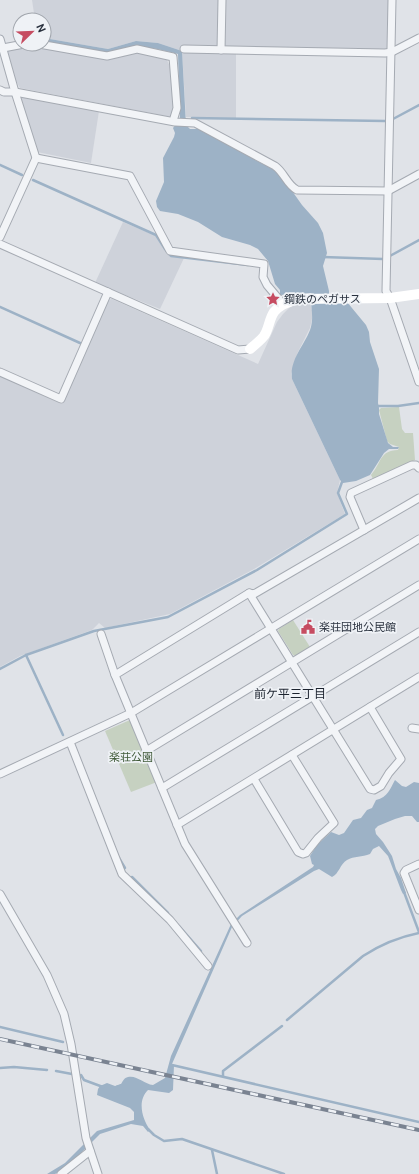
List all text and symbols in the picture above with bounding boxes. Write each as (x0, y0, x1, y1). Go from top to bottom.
north arrow (12, 12, 52, 52)
text: N (32, 22, 48, 35)
place icon: 鋼鉄のペガサス (265, 291, 281, 307)
place label: 鋼鉄のペガサス (284, 293, 361, 307)
public building icon: 楽荘団地公民館 (300, 619, 316, 635)
place label: 楽荘団地公民館 (319, 621, 396, 635)
district label: 前ケ平三丁目 (254, 687, 326, 703)
park label: 楽荘公園 (109, 751, 153, 765)

